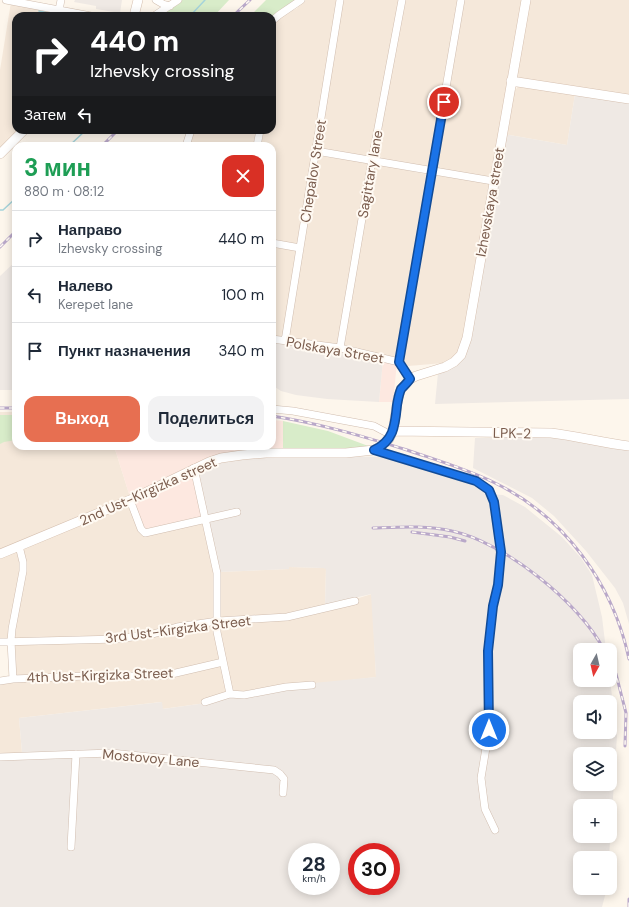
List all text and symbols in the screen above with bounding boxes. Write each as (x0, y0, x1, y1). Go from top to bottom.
text: 440 m (90, 23, 179, 60)
icon: right (24, 28, 76, 80)
text: Izhevsky crossing (90, 59, 235, 83)
pin (427, 85, 461, 119)
icon: arrive (433, 91, 455, 113)
icon: left (74, 104, 96, 126)
text: Затем (24, 105, 66, 125)
street label: Chepalov Street (296, 118, 330, 224)
street label: Sagittary lane (353, 129, 387, 219)
street label: Izhevskaya street (472, 146, 508, 258)
text: 3 мин (24, 152, 91, 183)
button: close (222, 155, 264, 197)
text: 880 m · 08:12 (24, 183, 104, 200)
text: Направо (58, 220, 122, 240)
icon: right (24, 228, 46, 250)
text: 440 m (218, 229, 264, 249)
text: Izhevsky crossing (58, 240, 162, 257)
text: Налево (58, 276, 113, 296)
icon: left (24, 284, 46, 306)
text: 100 m (221, 285, 264, 305)
text: Kerepet lane (58, 296, 133, 313)
street label: Polskaya Street (285, 333, 385, 367)
icon: arrive (24, 340, 46, 362)
text: Пункт назначения (58, 341, 191, 361)
text: 340 m (218, 341, 264, 361)
button: Выход (24, 396, 140, 442)
button: Поделиться (148, 396, 264, 442)
street label: LPK-2 (493, 424, 531, 442)
street label: 2nd Ust-Kirgizka street (77, 453, 219, 529)
street label: 3rd Ust-Kirgizka Street (104, 611, 252, 647)
north arrow (573, 643, 617, 687)
map controls (573, 643, 617, 895)
street label: 4th Ust-Kirgizka Street (26, 663, 174, 687)
button: sound (573, 695, 617, 739)
position arrow (468, 709, 510, 751)
street label: Mostovoy Lane (102, 745, 200, 771)
button: layers (573, 747, 617, 791)
button: + (573, 799, 617, 843)
speed limit sign: 30 (348, 843, 400, 895)
text: 28 (302, 851, 326, 877)
button: − (573, 851, 617, 895)
text: km/h (302, 872, 326, 885)

